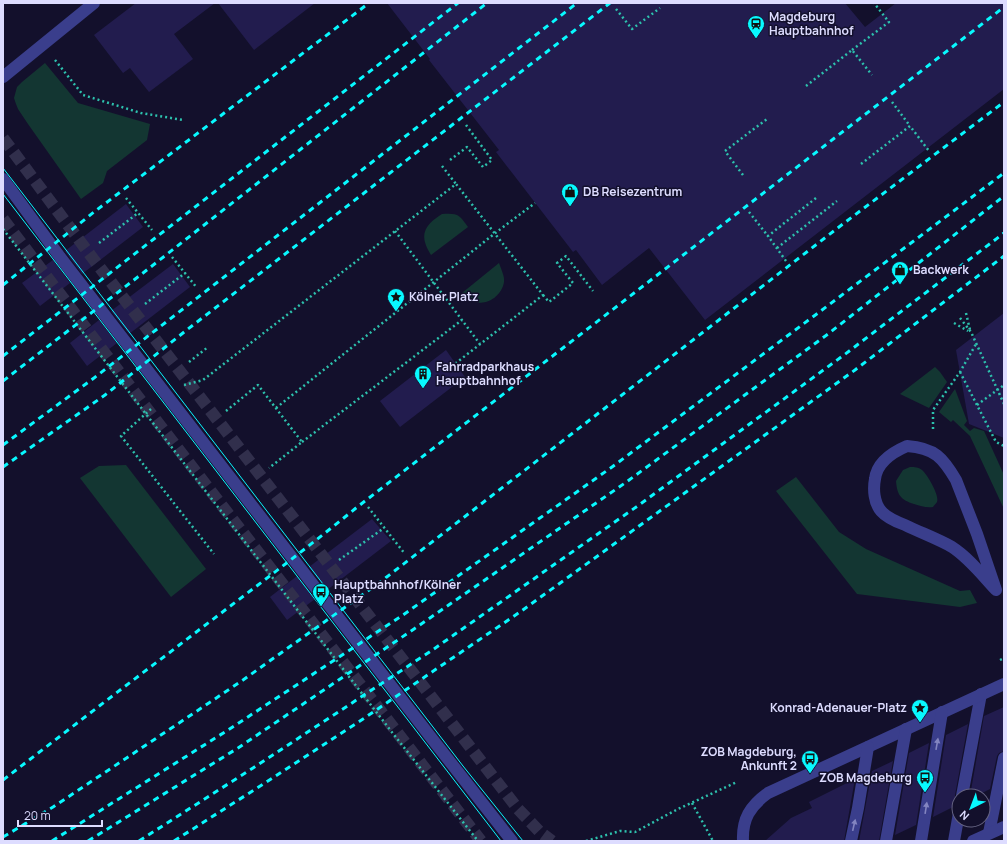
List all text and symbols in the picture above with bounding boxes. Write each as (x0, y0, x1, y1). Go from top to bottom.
place label: Magdeburg Hauptbahnhof (769, 8, 854, 39)
station icon: Magdeburg Hauptbahnhof (746, 14, 766, 39)
shop icon: DB Reisezentrum (560, 182, 580, 207)
place label: DB Reisezentrum (583, 183, 683, 200)
shop icon: Backwerk (890, 260, 910, 285)
place label: Backwerk (913, 261, 969, 278)
place icon: Kölner Platz (386, 287, 406, 312)
place label: Kölner Platz (409, 288, 478, 305)
place label: Fahrradparkhaus Hauptbahnhof (436, 358, 535, 389)
building icon: Fahrradparkhaus Hauptbahnhof (413, 364, 433, 389)
place label: Hauptbahnhof/Kölner Platz (334, 576, 461, 607)
bus stop icon: Hauptbahnhof/Kölner Platz (311, 582, 331, 607)
place icon: Konrad-Adenauer-Platz (910, 698, 930, 723)
place label: Konrad-Adenauer-Platz (770, 699, 907, 716)
one-way arrow (934, 738, 940, 750)
place label: ZOB Magdeburg, Ankunft 2 (700, 743, 797, 774)
bus stop icon: ZOB Magdeburg, Ankunft 2 (800, 749, 820, 774)
bus stop icon: ZOB Magdeburg (915, 768, 935, 793)
place label: ZOB Magdeburg (819, 769, 912, 786)
north arrow (951, 788, 991, 828)
scale bar (18, 802, 102, 828)
one-way arrow (923, 802, 929, 814)
text: 20 m (24, 807, 51, 824)
text: N (956, 808, 972, 824)
one-way arrow (852, 818, 858, 831)

